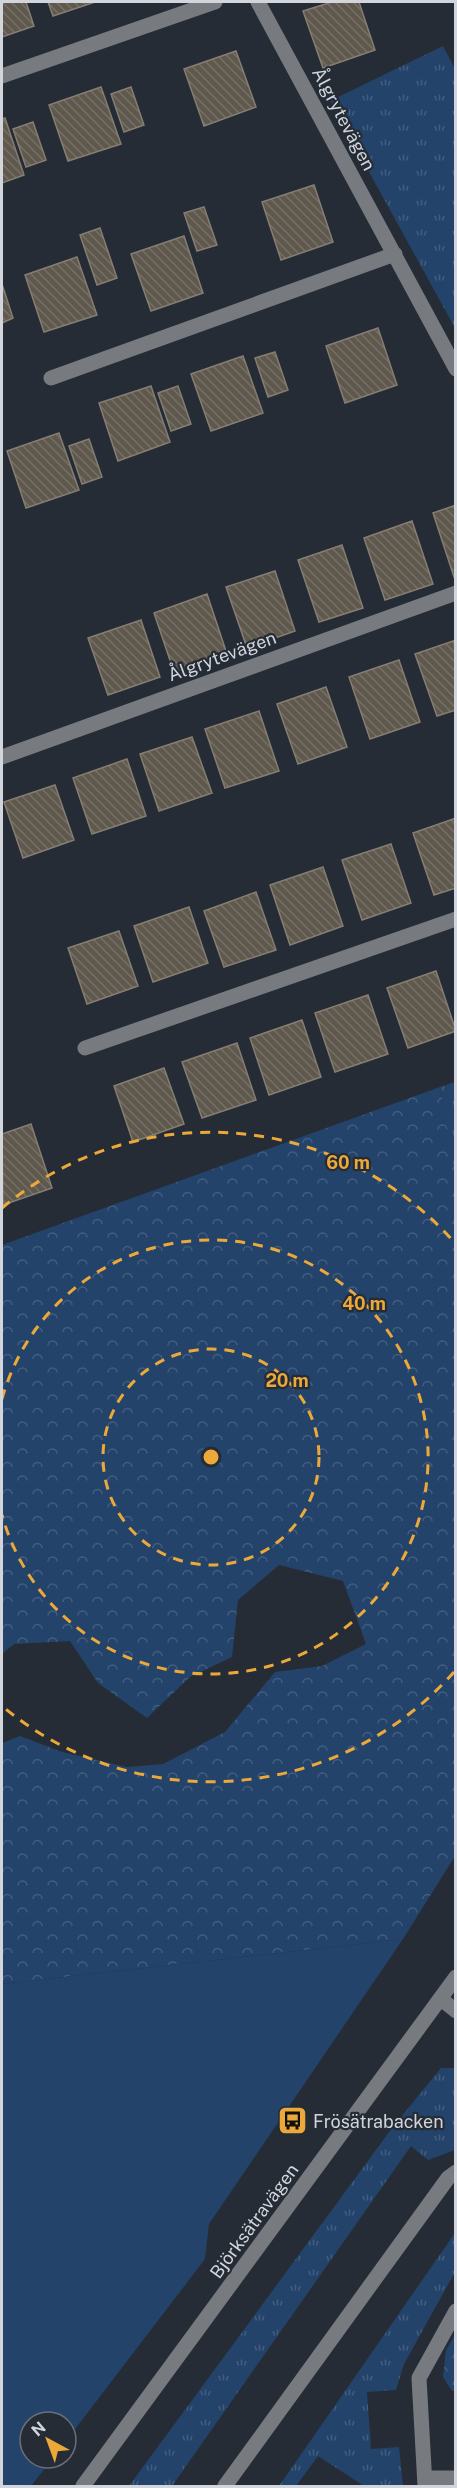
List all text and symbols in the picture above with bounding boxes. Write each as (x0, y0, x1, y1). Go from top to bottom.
street label: Ålgrytevägen (308, 63, 382, 174)
street label: Ålgrytevägen (164, 625, 279, 685)
text: 60 m (326, 1152, 370, 1173)
text: 40 m (342, 1293, 386, 1314)
text: 20 m (265, 1370, 309, 1391)
centre of rings (201, 1447, 221, 1467)
bus stop icon: Frösätrabacken (276, 2105, 308, 2137)
place label: Frösätrabacken (313, 2111, 444, 2132)
street label: Björksätravägen (205, 2160, 303, 2282)
north arrow (18, 2410, 78, 2470)
text: N (28, 2418, 49, 2440)

